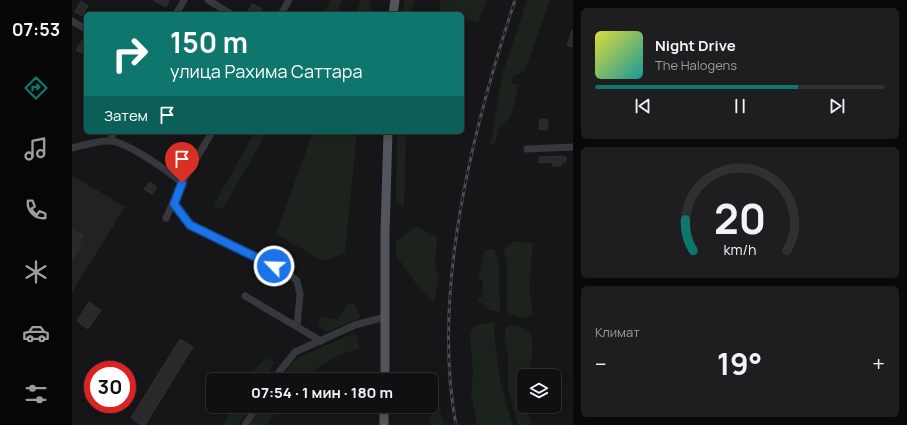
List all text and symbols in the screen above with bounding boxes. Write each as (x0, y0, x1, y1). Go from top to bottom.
text: 07:53 (12, 17, 60, 41)
text: 150 m (170, 23, 248, 61)
icon: right (104, 28, 156, 80)
text: Night Drive (655, 35, 736, 56)
text: The Halogens (655, 56, 737, 74)
text: улица Рахима Саттара (170, 59, 363, 83)
icon: directions (22, 74, 50, 102)
icon: previous (632, 95, 654, 117)
icon: pause (729, 95, 751, 117)
icon: next (826, 95, 848, 117)
icon: arrive (156, 104, 178, 126)
text: Затем (104, 105, 148, 126)
icon: music (22, 135, 50, 163)
pin (165, 142, 199, 183)
icon: arrive (171, 148, 193, 170)
text: 20 (714, 189, 766, 245)
icon: phone (22, 196, 50, 224)
text: km/h (723, 239, 757, 258)
position arrow (253, 245, 295, 287)
icon: climate (22, 258, 50, 286)
icon: car (22, 319, 50, 347)
text: Климат (595, 323, 640, 341)
text: 19° (717, 343, 762, 384)
text: − (595, 349, 607, 379)
text: + (872, 349, 885, 379)
speed limit sign: 30 (84, 361, 136, 413)
map controls (517, 369, 561, 413)
button: layers (517, 369, 561, 413)
icon: filters (22, 380, 50, 408)
text: 07:54 · 1 мин · 180 m (251, 382, 393, 403)

